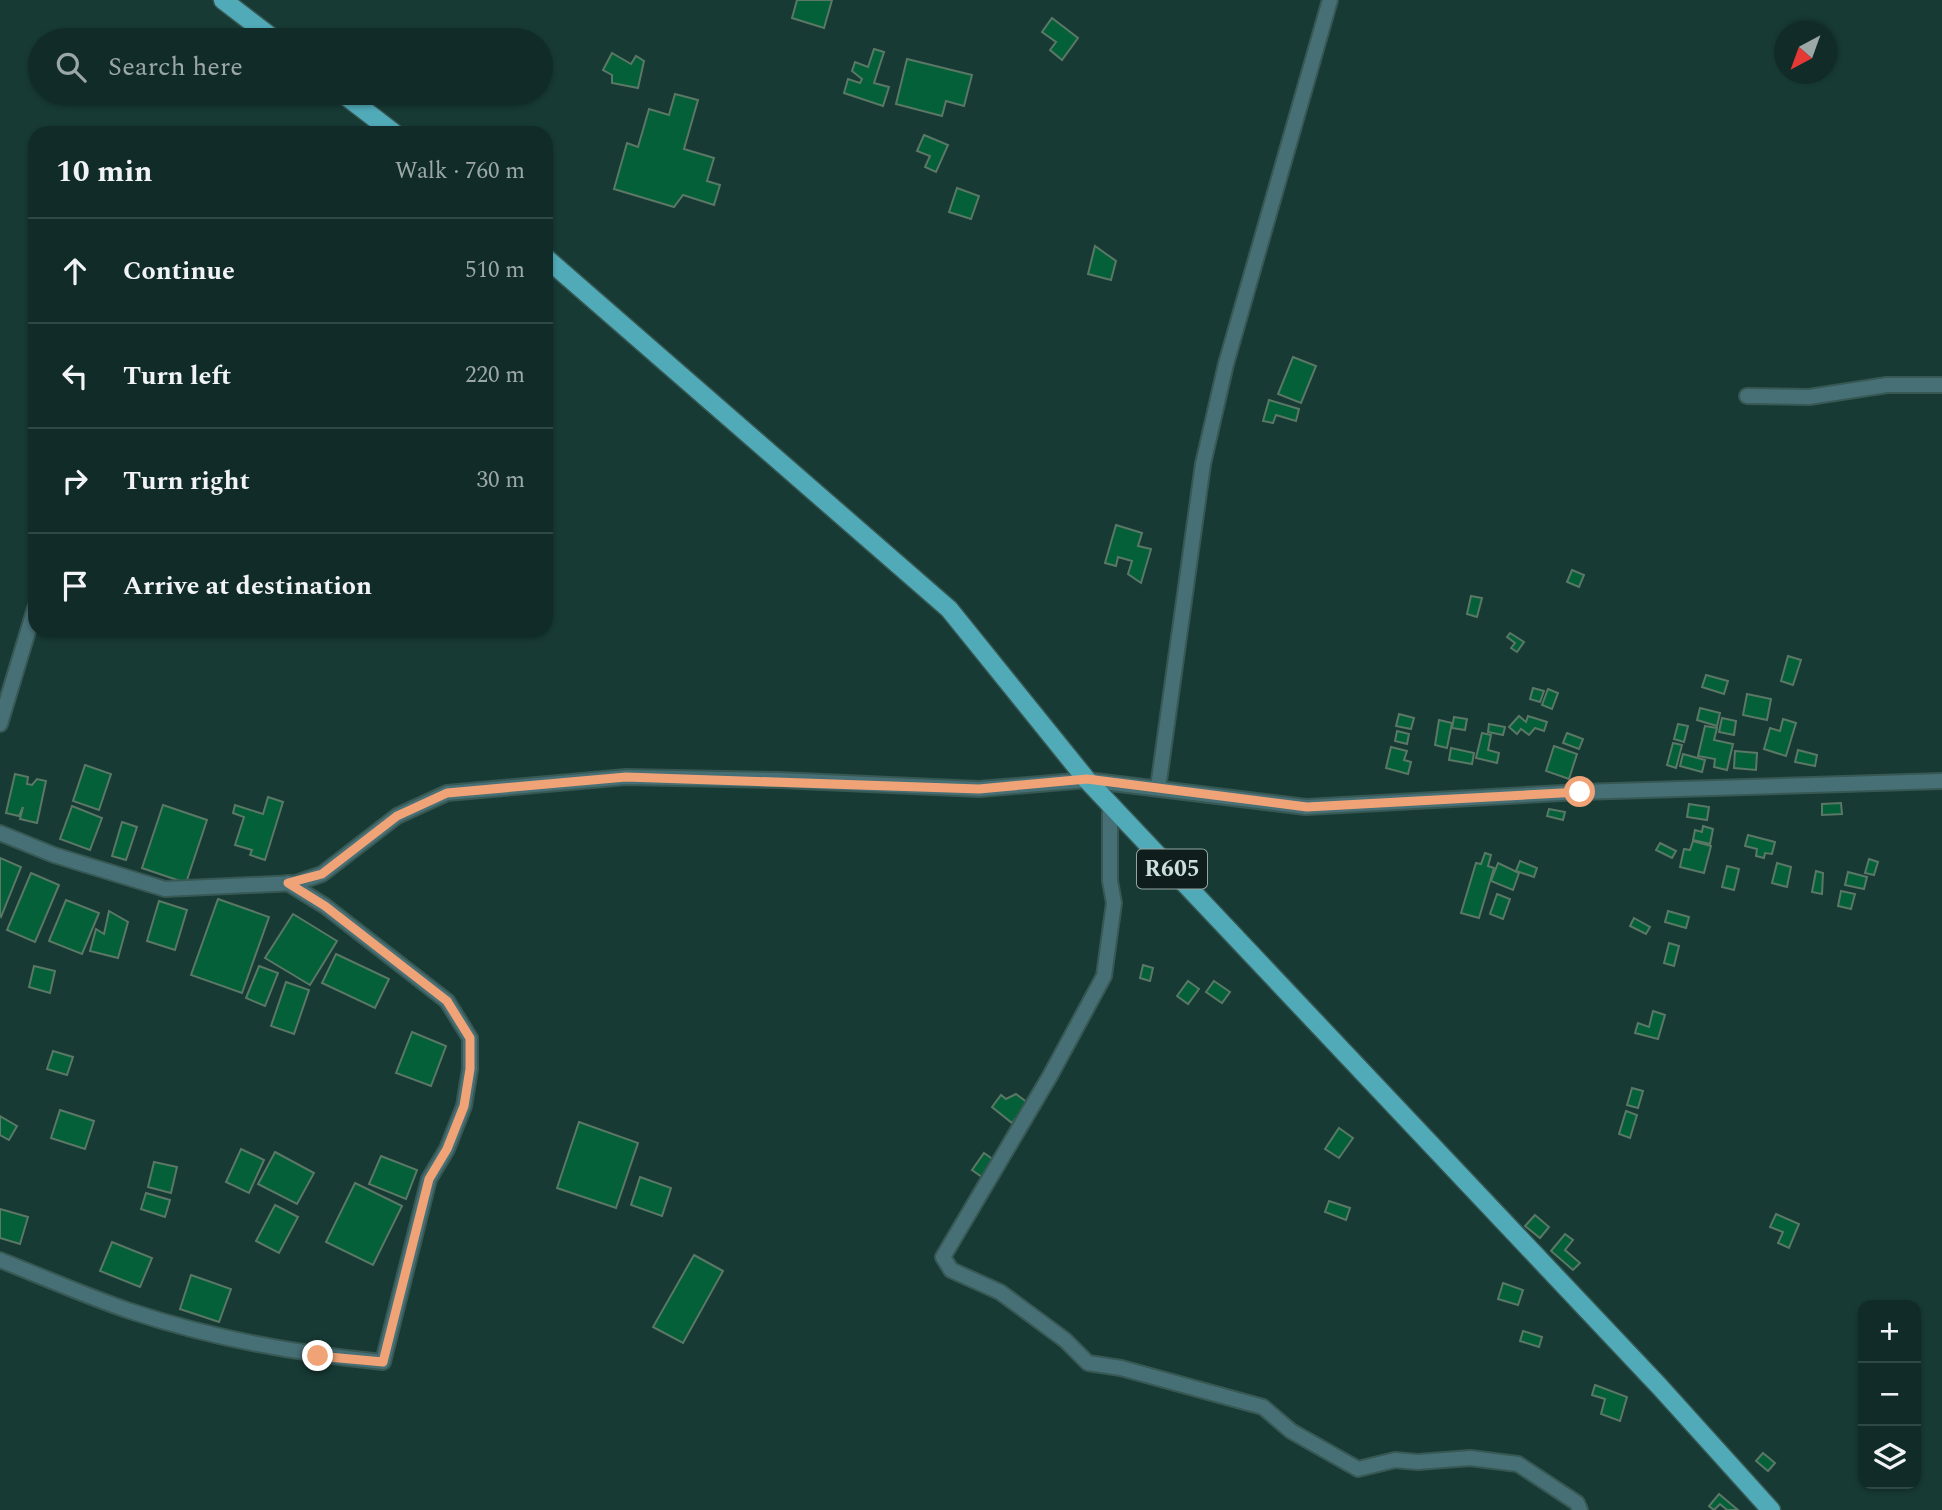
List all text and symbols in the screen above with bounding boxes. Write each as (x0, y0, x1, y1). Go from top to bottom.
north arrow (1774, 21, 1837, 84)
search box (28, 28, 553, 105)
text: Search here (108, 47, 243, 87)
icon: search (52, 48, 90, 86)
text: 10 min (56, 149, 153, 195)
text: Walk · 760 m (395, 154, 525, 189)
text: Continue (123, 251, 235, 291)
icon: ahead (56, 252, 94, 290)
text: 510 m (465, 253, 525, 288)
text: Turn left (123, 356, 231, 396)
icon: left (56, 357, 94, 395)
text: 220 m (465, 358, 525, 393)
text: Turn right (123, 461, 250, 501)
icon: right (56, 462, 94, 500)
text: 30 m (476, 463, 525, 498)
text: Arrive at destination (123, 566, 372, 606)
icon: arrive (56, 567, 94, 605)
route start (1564, 776, 1595, 807)
road number: R605 (1137, 849, 1207, 888)
map controls (1858, 1300, 1921, 1489)
button: + (1858, 1300, 1921, 1363)
route end (302, 1340, 333, 1371)
button: − (1858, 1363, 1921, 1426)
button: layers (1858, 1426, 1921, 1489)

